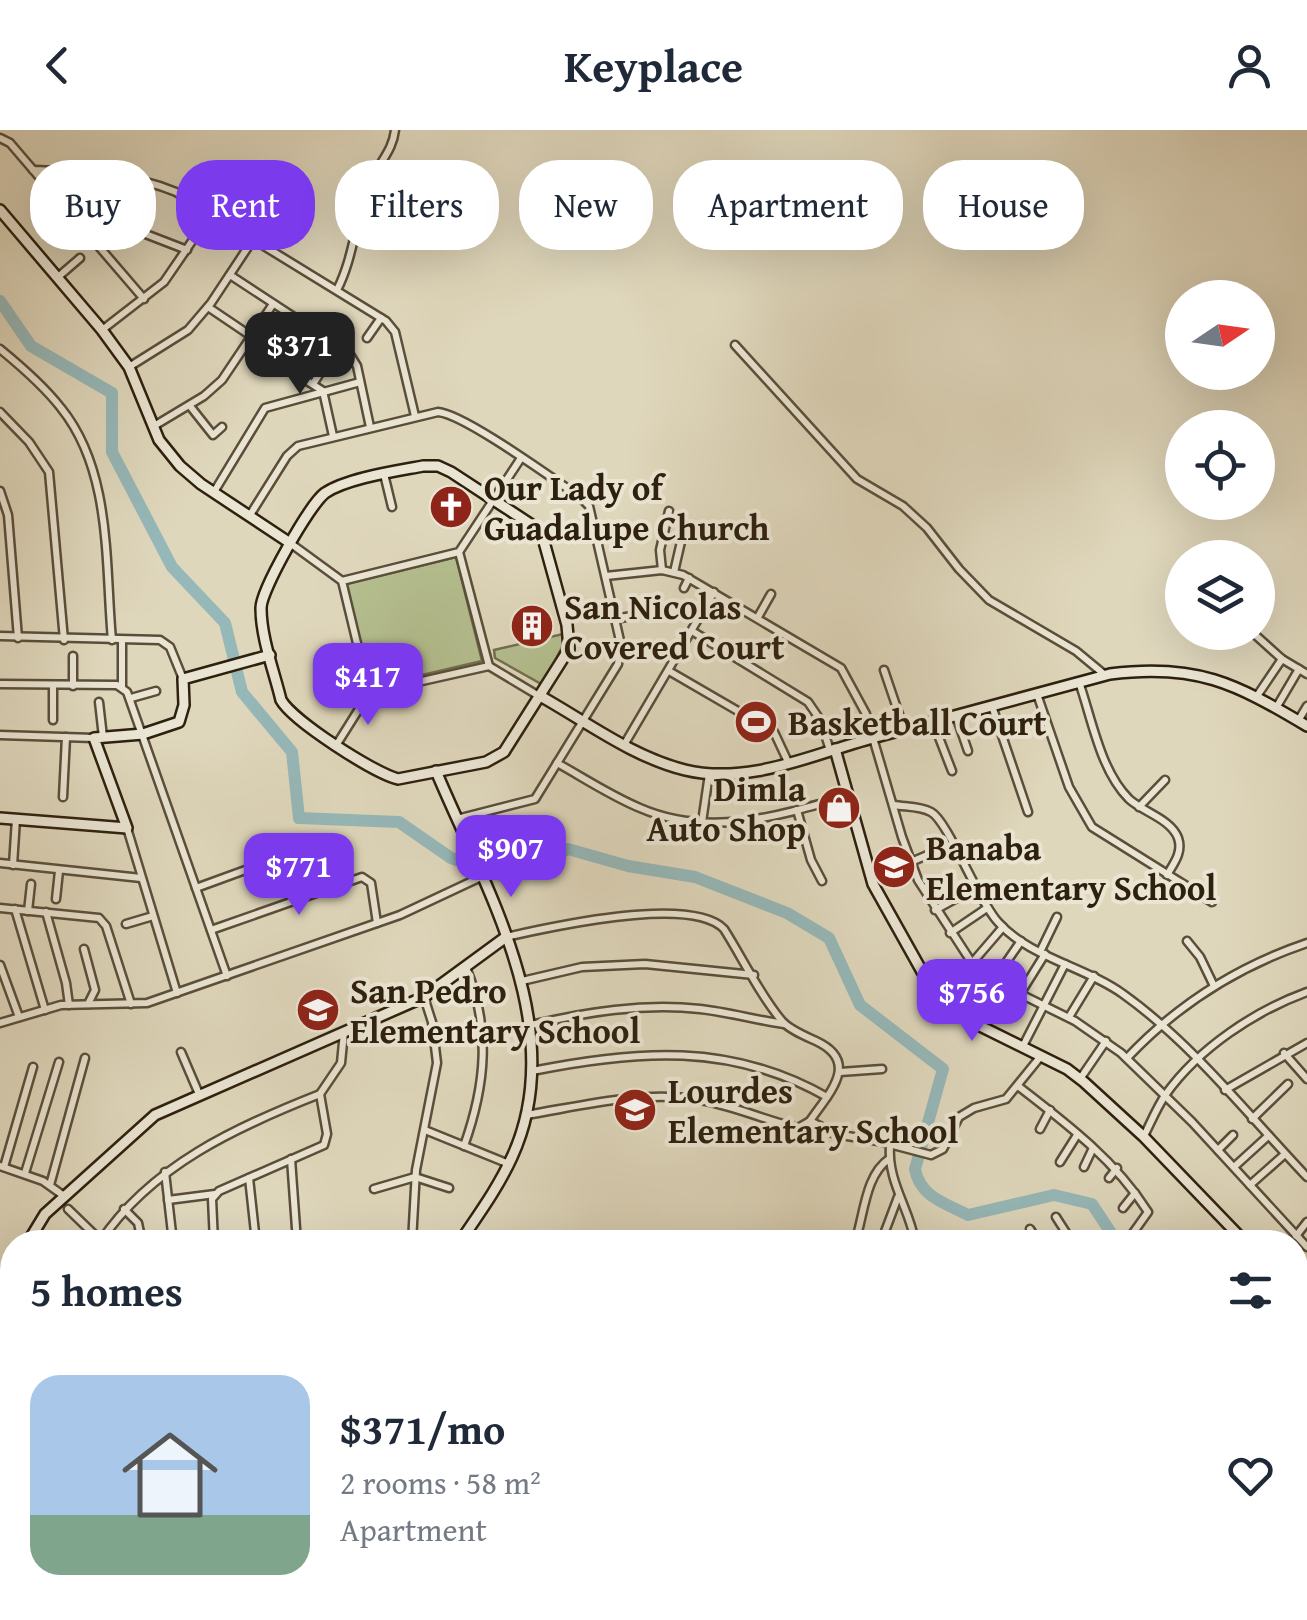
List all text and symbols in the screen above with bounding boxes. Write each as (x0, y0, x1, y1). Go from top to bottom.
text: Keyplace (564, 33, 743, 98)
icon: back (30, 38, 85, 93)
icon: person (1222, 38, 1277, 93)
chip: Buy (30, 160, 156, 250)
chip: Rent (176, 160, 315, 250)
chip: Filters (335, 160, 499, 250)
chip: New (519, 160, 653, 250)
chip: Apartment (673, 160, 903, 250)
chip: House (923, 160, 1084, 250)
north arrow (1165, 280, 1275, 390)
map controls (1165, 280, 1275, 650)
pin: $371 (241, 312, 359, 397)
text: $371 (267, 321, 333, 368)
button: locate (1165, 410, 1275, 520)
place label: Our Lady of Guadalupe Church (484, 462, 770, 553)
church icon: Our Lady of Guadalupe Church (428, 484, 474, 530)
button: layers (1165, 540, 1275, 650)
place label: San Nicolas Covered Court (564, 581, 784, 672)
building icon: San Nicolas Covered Court (509, 603, 555, 649)
pin: $417 (309, 643, 427, 728)
text: $417 (335, 652, 401, 699)
place label: Basketball Court (788, 697, 1047, 748)
sports icon: Basketball Court (733, 699, 779, 745)
place label: Dimla Auto Shop (646, 763, 806, 854)
shop icon: Dimla Auto Shop (816, 785, 862, 831)
pin: $907 (452, 815, 570, 900)
place label: Banaba Elementary School (926, 822, 1216, 913)
text: $907 (478, 824, 544, 871)
pin: $771 (240, 833, 358, 918)
text: $771 (266, 842, 332, 889)
school or university icon: Banaba Elementary School (871, 844, 917, 890)
pin: $756 (913, 959, 1031, 1044)
place label: San Pedro Elementary School (350, 965, 640, 1056)
text: $756 (939, 968, 1005, 1015)
school or university icon: San Pedro Elementary School (295, 987, 341, 1033)
place label: Lourdes Elementary School (668, 1065, 958, 1156)
school or university icon: Lourdes Elementary School (612, 1087, 658, 1133)
text: 5 homes (30, 1260, 183, 1321)
icon: filters (1223, 1263, 1278, 1318)
text: $371/mo (340, 1398, 505, 1459)
icon: home (110, 1415, 230, 1535)
icon: heart (1223, 1448, 1278, 1503)
text: 2 rooms · 58 m² (340, 1459, 541, 1506)
text: Apartment (340, 1506, 487, 1553)

